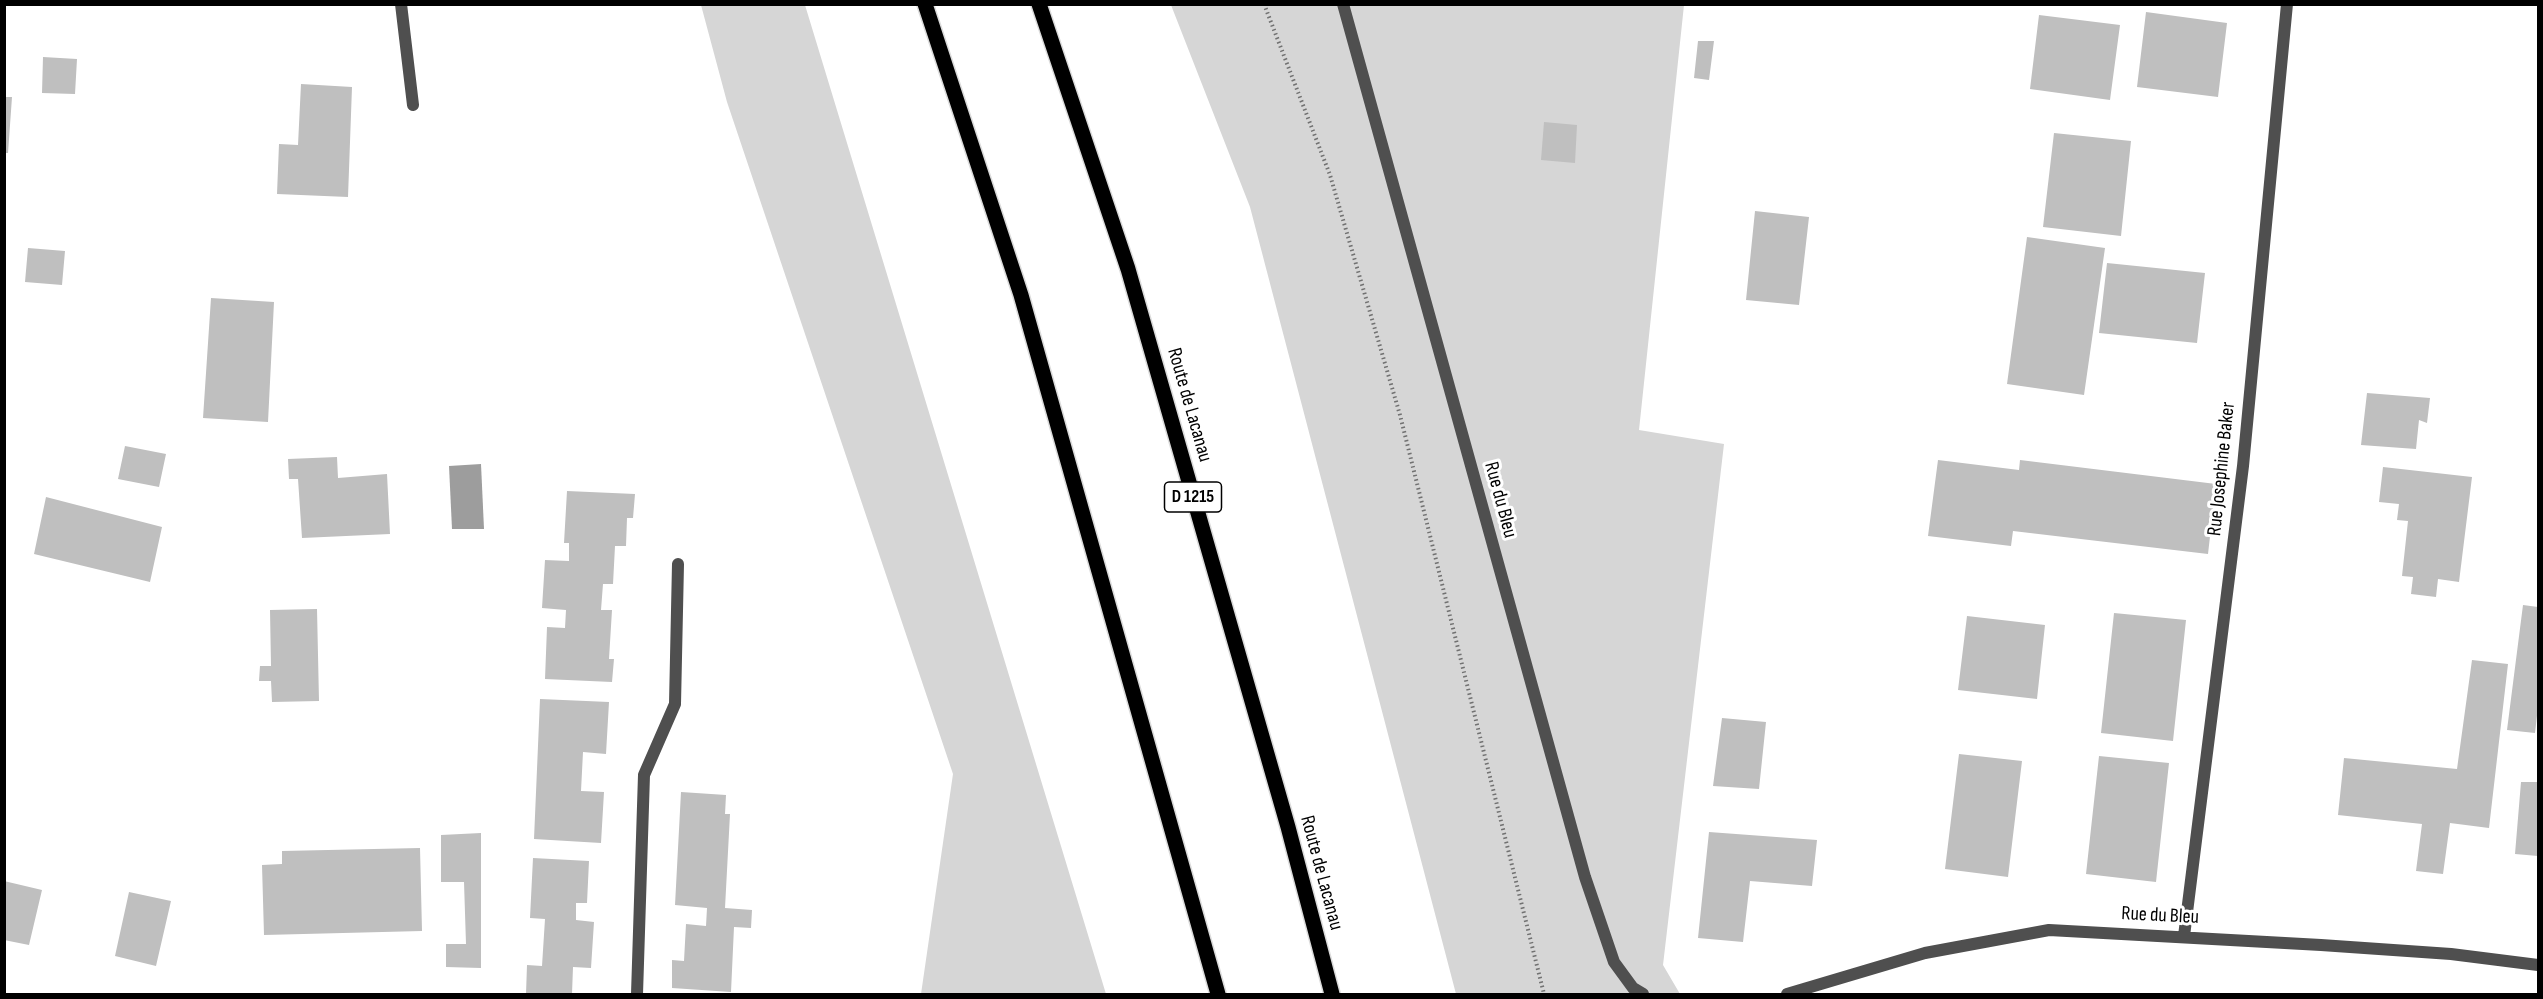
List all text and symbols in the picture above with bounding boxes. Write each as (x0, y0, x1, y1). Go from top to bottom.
street label: Route de Lacanau (1161, 345, 1217, 465)
street label: Rue Josephine Baker (2203, 401, 2241, 537)
street label: Rue du Bleu (1478, 459, 1522, 541)
road number: D 1215 (1164, 482, 1222, 512)
street label: Route de Lacanau (1294, 813, 1348, 933)
street label: Rue du Bleu (2121, 902, 2199, 930)

